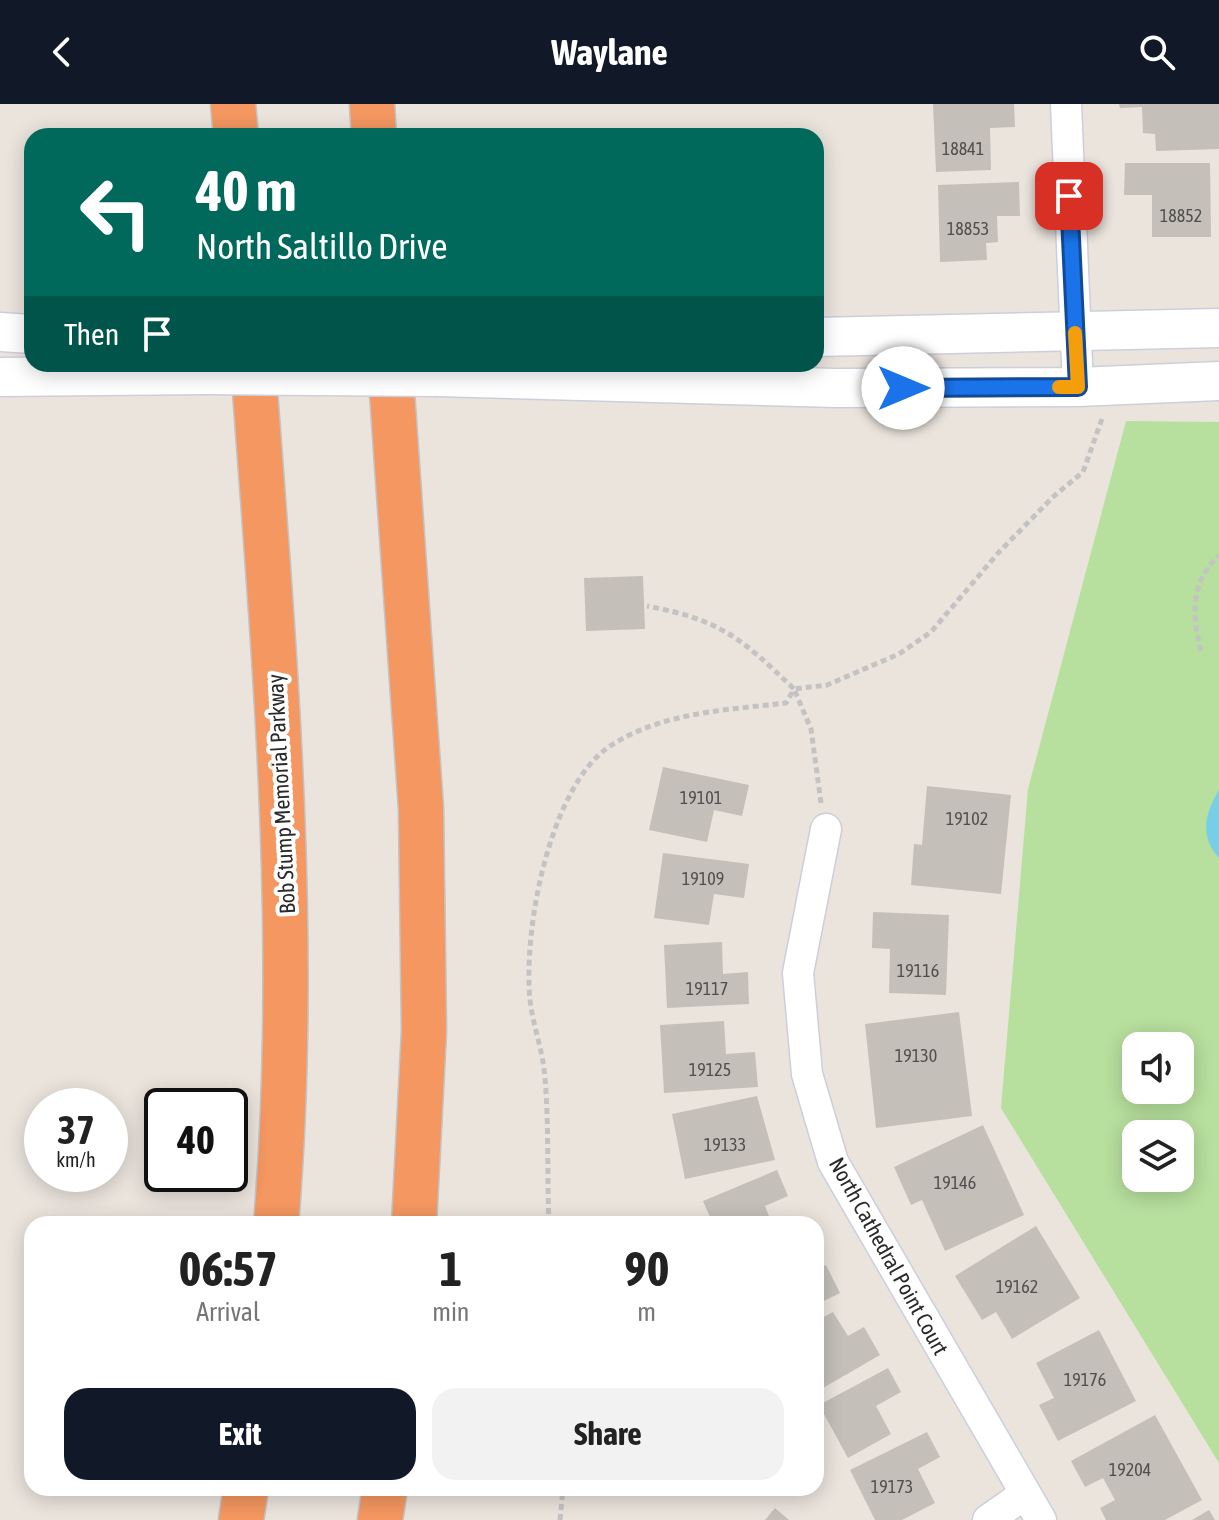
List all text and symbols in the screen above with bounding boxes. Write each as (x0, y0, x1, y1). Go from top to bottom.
icon: back (40, 30, 84, 74)
icon: search (1135, 30, 1179, 74)
text: Waylane (551, 31, 668, 73)
house number: 18841 (942, 138, 984, 159)
text: 40 m (196, 159, 297, 223)
icon: left (64, 160, 168, 264)
pin (1035, 162, 1103, 230)
icon: arrive (1047, 174, 1091, 218)
house number: 18852 (1160, 205, 1202, 226)
house number: 18853 (947, 218, 989, 239)
text: North Saltillo Drive (196, 225, 448, 267)
icon: arrive (135, 312, 179, 356)
text: Then (64, 317, 119, 351)
position arrow (861, 346, 945, 430)
street label: Bob Stump Memorial Parkway (262, 673, 300, 915)
house number: 19101 (680, 787, 722, 808)
house number: 19102 (946, 808, 988, 829)
house number: 19109 (682, 868, 724, 889)
house number: 19116 (897, 960, 939, 981)
house number: 19117 (686, 978, 728, 999)
map controls (1122, 1032, 1194, 1192)
button: sound (1122, 1032, 1194, 1104)
house number: 19130 (895, 1045, 937, 1066)
house number: 19125 (689, 1059, 731, 1080)
speed limit sign: 40 (144, 1088, 248, 1192)
text: 37 (57, 1107, 95, 1152)
button: layers (1122, 1120, 1194, 1192)
house number: 19133 (704, 1134, 746, 1155)
text: km/h (56, 1148, 96, 1171)
street label: North Cathedral Point Court (824, 1153, 954, 1359)
house number: 19146 (934, 1172, 976, 1193)
text: 06:57 (179, 1241, 277, 1296)
text: 1 (440, 1241, 462, 1296)
text: 90 (624, 1241, 669, 1296)
house number: 19162 (996, 1276, 1038, 1297)
text: Arrival (196, 1297, 260, 1327)
text: min (432, 1297, 469, 1327)
text: m (637, 1297, 656, 1327)
house number: 19176 (1064, 1369, 1106, 1390)
button: Exit (64, 1388, 416, 1480)
button: Share (432, 1388, 784, 1480)
house number: 19204 (1109, 1459, 1151, 1480)
house number: 19173 (871, 1476, 913, 1497)

